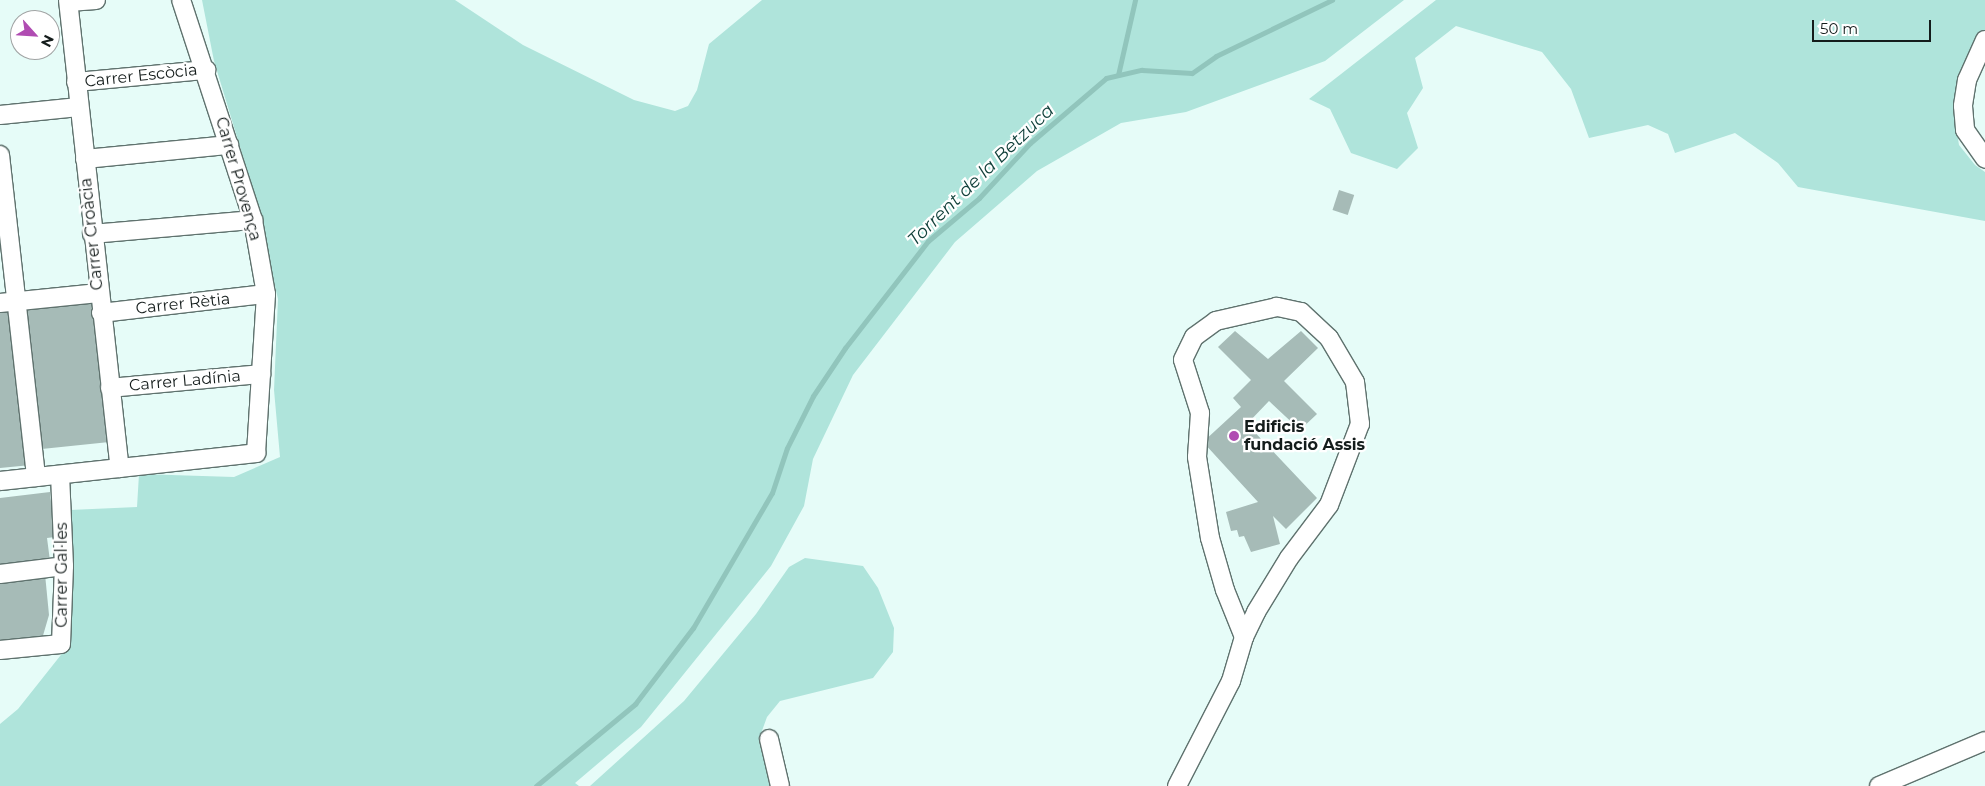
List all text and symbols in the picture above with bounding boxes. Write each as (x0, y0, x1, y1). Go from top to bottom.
north arrow (10, 10, 60, 60)
scale bar (1815, 10, 1934, 42)
text: 50 m (1820, 19, 1858, 38)
text: N (37, 32, 58, 50)
street label: Carrer Escòcia (84, 61, 198, 91)
water label: Torrent de la Betzuca (904, 100, 1058, 250)
street label: Carrer Provença (211, 115, 265, 243)
street label: Carrer Croàcia (77, 177, 107, 291)
street label: Carrer Rètia (135, 289, 231, 319)
street label: Carrer Ladínia (128, 367, 242, 395)
place label: Edificis fundació Assis (1244, 417, 1365, 455)
marker: Edificis fundació Assis (1228, 430, 1240, 442)
street label: Carrer Gal·les (52, 522, 72, 628)

